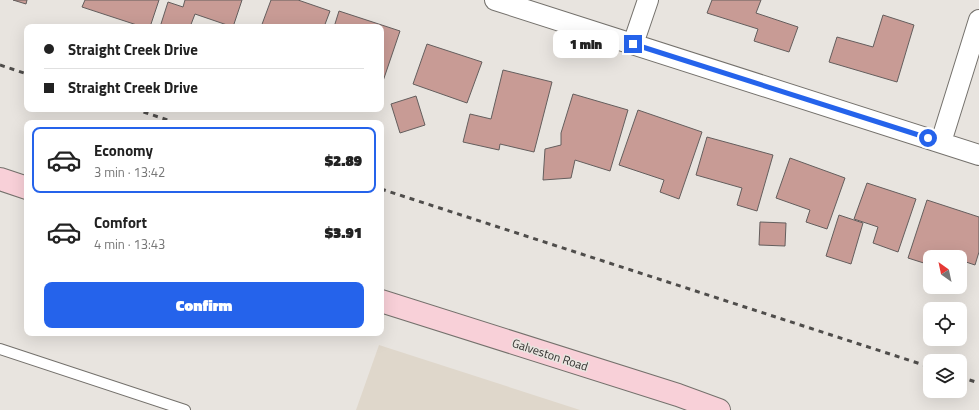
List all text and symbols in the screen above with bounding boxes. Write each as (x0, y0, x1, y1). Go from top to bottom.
callout: 1 min (553, 30, 619, 58)
text: 1 min (570, 34, 602, 54)
route end (624, 35, 642, 53)
text: Straight Creek Drive (68, 38, 198, 61)
text: Straight Creek Drive (68, 76, 198, 99)
route start (919, 129, 937, 147)
text: Economy (94, 139, 153, 162)
icon: car (46, 142, 82, 178)
text: $2.89 (325, 149, 362, 172)
text: 3 min · 13:42 (94, 162, 165, 182)
text: Comfort (94, 211, 147, 234)
icon: car (46, 214, 82, 250)
text: $3.91 (325, 221, 362, 244)
text: 4 min · 13:43 (94, 234, 165, 254)
north arrow (923, 250, 967, 294)
map controls (923, 250, 967, 398)
button: Confirm (44, 282, 364, 328)
button: locate (923, 302, 967, 346)
street label: Galveston Road (510, 333, 591, 376)
button: layers (923, 354, 967, 398)

